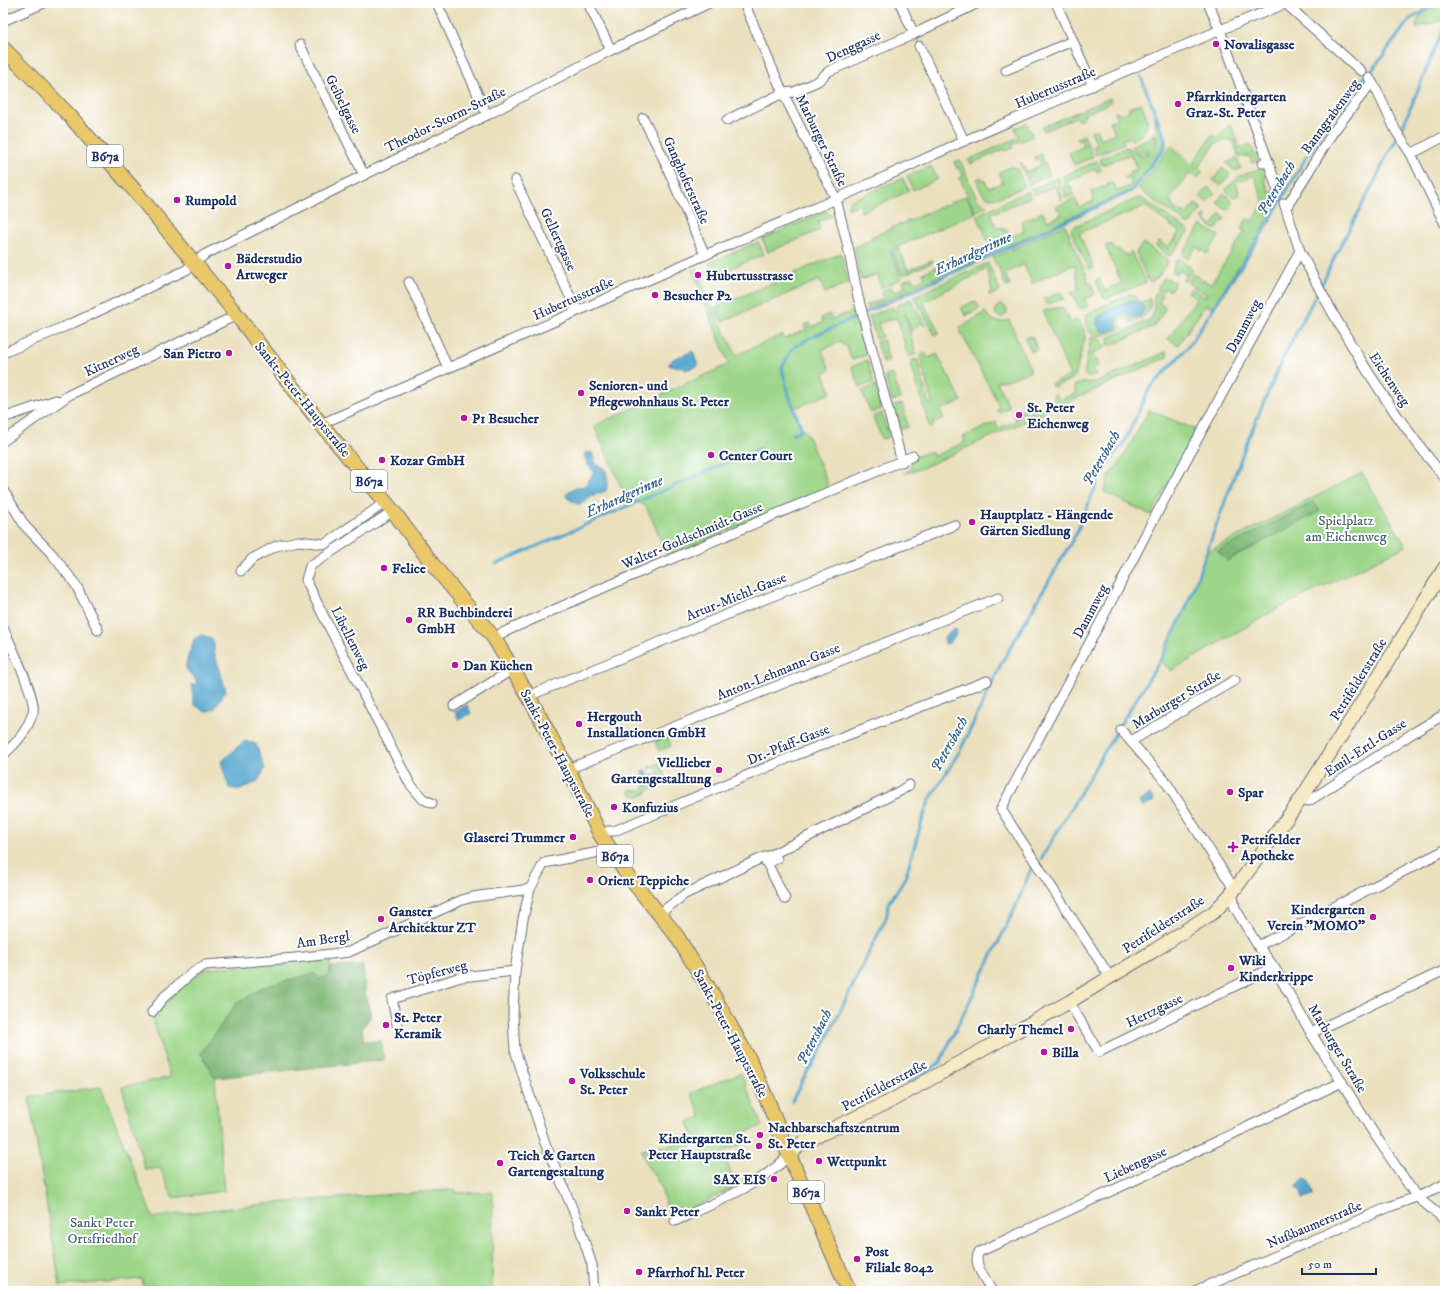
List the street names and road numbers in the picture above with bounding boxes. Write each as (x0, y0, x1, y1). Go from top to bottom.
street label: Denggasse (823, 26, 884, 67)
street label: Hubertusstraße (1012, 63, 1099, 113)
street label: Geibelgasse (321, 72, 365, 137)
street label: Banngrabenweg (1297, 75, 1364, 158)
street label: Theodor-Storm-Straße (382, 83, 509, 157)
street label: Marburger Straße (791, 91, 851, 190)
street label: Ganghoferstraße (659, 134, 713, 227)
road number: B67a (87, 145, 123, 167)
street label: Gellertgasse (536, 205, 581, 274)
street label: Hubertusstraße (530, 273, 617, 325)
street label: Dammweg (1222, 296, 1266, 357)
street label: Sankt-Peter-Hauptstraße (250, 338, 354, 461)
street label: Kitnerweg (81, 340, 142, 381)
street label: Eichenweg (1365, 349, 1414, 410)
road number: B67a (351, 470, 387, 492)
street label: Walter-Goldschmidt-Gasse (618, 498, 766, 574)
street label: Artur-Michl-Gasse (683, 569, 789, 625)
street label: Dammweg (1069, 581, 1113, 642)
street label: Libellenweg (326, 604, 374, 673)
street label: Petrifelderstraße (1326, 635, 1391, 724)
street label: Anton-Lehmann-Gasse (714, 639, 843, 705)
street label: Marburger Straße (1129, 666, 1224, 733)
street label: Sankt-Peter-Hauptstraße (516, 686, 599, 821)
street label: Emil-Ertl-Gasse (1321, 715, 1410, 781)
street label: Dr.-Pfaff-Gasse (745, 720, 832, 770)
road number: B67a (597, 845, 633, 867)
street label: Petrifelderstraße (1119, 892, 1208, 958)
street label: Am Bergl (295, 927, 352, 953)
street label: Töpferweg (405, 956, 469, 990)
street label: Sankt-Peter-Hauptstraße (689, 966, 772, 1101)
street label: Hertzgasse (1123, 989, 1186, 1032)
street label: Marburger Straße (1304, 1001, 1371, 1096)
street label: Petrifelderstraße (839, 1056, 930, 1116)
street label: Liebengasse (1101, 1142, 1170, 1187)
road number: B67a (788, 1181, 824, 1203)
street label: Nußbaumerstraße (1264, 1197, 1365, 1253)

